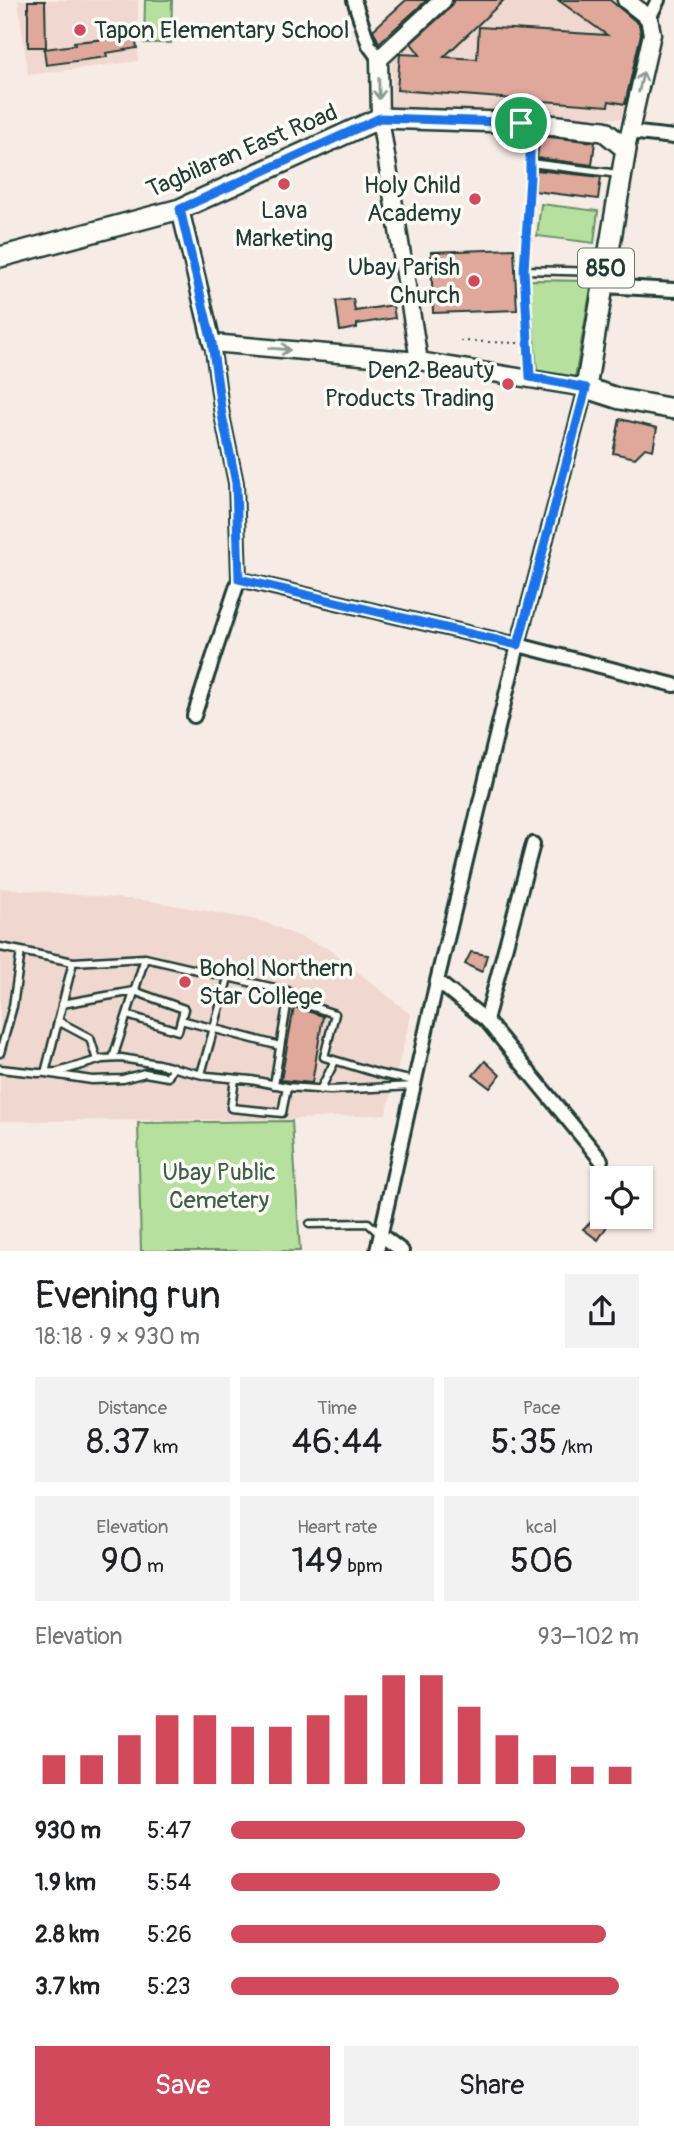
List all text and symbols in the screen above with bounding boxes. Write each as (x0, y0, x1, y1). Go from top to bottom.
place label: Tapon Elementary School (94, 16, 349, 45)
marker: Tapon Elementary School (72, 22, 88, 38)
one-way arrow (634, 71, 648, 94)
one-way arrow (373, 77, 386, 100)
pin (491, 93, 551, 153)
street label: Tagbilaran East Road (142, 98, 342, 204)
icon: arrive (502, 104, 540, 142)
place label: Holy Child Academy (364, 171, 461, 228)
marker: Lava Marketing (276, 176, 292, 192)
marker: Holy Child Academy (467, 191, 483, 207)
place label: Lava Marketing (235, 196, 333, 253)
road number: 850 (578, 248, 634, 288)
place label: Ubay Parish Church (347, 253, 460, 310)
marker: Ubay Parish Church (466, 273, 482, 289)
one-way arrow (268, 343, 291, 356)
place label: Den2 Beauty Products Trading (325, 356, 494, 413)
marker: Den2 Beauty Products Trading (500, 376, 516, 392)
place label: Bohol Northern Star College (199, 954, 353, 1011)
marker: Bohol Northern Star College (177, 974, 193, 990)
park label: Ubay Public Cemetery (162, 1158, 276, 1215)
map controls (590, 1166, 653, 1229)
button: locate (590, 1166, 653, 1229)
text: Evening run (35, 1272, 221, 1320)
button: share (565, 1274, 639, 1348)
text: 18:18 · 9 × 930 m (35, 1322, 200, 1351)
text: Distance (98, 1396, 167, 1420)
text: Time (317, 1396, 357, 1420)
text: Pace (523, 1396, 560, 1420)
text: 8.37 (86, 1420, 150, 1464)
text: 46:44 (292, 1420, 382, 1464)
text: 5:35 (490, 1420, 557, 1464)
text: km (150, 1435, 178, 1459)
text: /km (557, 1435, 593, 1459)
text: Elevation (96, 1515, 169, 1539)
text: Heart rate (297, 1515, 377, 1539)
text: kcal (526, 1515, 557, 1539)
text: 90 (101, 1539, 143, 1583)
text: 149 (291, 1539, 343, 1583)
text: 506 (510, 1539, 573, 1583)
text: m (143, 1554, 164, 1578)
text: bpm (343, 1554, 383, 1578)
text: Elevation (35, 1622, 123, 1651)
text: 93–102 m (538, 1622, 639, 1651)
text: 930 m (35, 1816, 101, 1845)
text: 5:47 (147, 1816, 191, 1845)
text: 1.9 km (35, 1868, 96, 1897)
text: 5:54 (147, 1868, 191, 1897)
text: 2.8 km (35, 1920, 100, 1949)
text: 5:26 (147, 1920, 192, 1949)
text: 3.7 km (35, 1972, 100, 2001)
text: 5:23 (147, 1972, 191, 2001)
button: Save (35, 2046, 330, 2126)
button: Share (344, 2046, 639, 2126)

